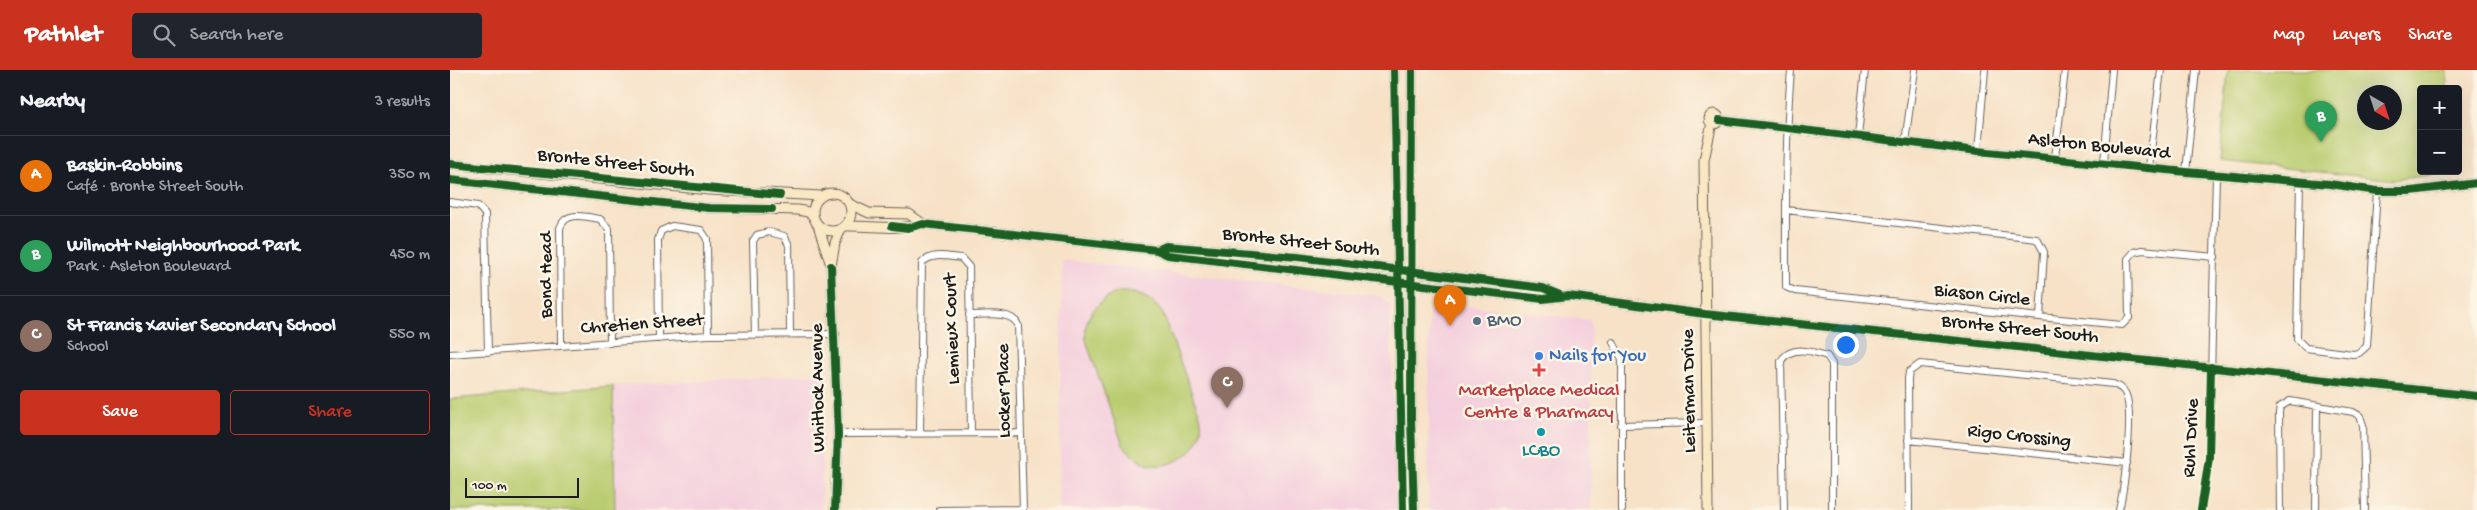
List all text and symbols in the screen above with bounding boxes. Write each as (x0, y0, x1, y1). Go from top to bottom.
search box (132, 13, 482, 58)
text: Pathlet (25, 21, 102, 50)
icon: search (150, 21, 178, 49)
text: Search here (190, 24, 283, 47)
text: Map (2273, 25, 2305, 46)
text: Layers (2333, 25, 2380, 46)
text: Share (2408, 25, 2452, 46)
north arrow (2357, 85, 2402, 130)
map controls (2417, 85, 2462, 175)
button: + (2417, 85, 2462, 130)
text: Nearby (20, 90, 85, 115)
text: 3 results (375, 93, 430, 112)
pin: B (2305, 101, 2337, 142)
street label: Asleton Boulevard (2027, 128, 2173, 166)
button: − (2417, 130, 2462, 175)
street label: Bronte Street South (535, 144, 696, 184)
text: Baskin-Robbins (67, 155, 182, 178)
text: A (31, 166, 41, 185)
text: 350 m (389, 166, 430, 185)
text: Café · Bronte Street South (67, 178, 243, 197)
street label: Bronte Street South (1220, 223, 1381, 263)
street label: Bond Head (536, 230, 559, 319)
text: Wilmott Neighbourhood Park (67, 235, 299, 258)
text: B (32, 246, 40, 265)
text: 450 m (390, 246, 430, 265)
text: Park · Asleton Boulevard (67, 258, 230, 277)
street label: Lemieux Court (939, 271, 966, 385)
street label: Biason Circle (1932, 279, 2031, 312)
pin: A (1434, 285, 1466, 326)
street label: Chretien Street (580, 309, 706, 341)
place label: BMO (1486, 310, 1522, 333)
street label: Bronte Street South (1939, 310, 2100, 350)
text: St Francis Xavier Secondary School (67, 315, 336, 338)
marker: BMO (1471, 315, 1483, 327)
street label: Whitlock Avenue (806, 323, 832, 453)
text: C (32, 326, 40, 345)
text: 550 m (389, 326, 430, 345)
street label: Leiterman Drive (1677, 329, 1703, 453)
your location (1833, 332, 1859, 358)
text: School (67, 338, 109, 357)
street label: Locker Place (993, 343, 1017, 438)
place label: Nails for You (1549, 345, 1646, 368)
marker: Nails for You (1533, 350, 1545, 362)
marker: Marketplace Medical Centre & Pharmacy (1532, 363, 1546, 377)
pin: C (1211, 367, 1243, 408)
place label: Marketplace Medical Centre & Pharmacy (1459, 380, 1619, 425)
button: Save (20, 390, 220, 435)
button: Share (230, 390, 430, 435)
street label: Ruhl Drive (2178, 398, 2206, 478)
street label: Rigo Crossing (1966, 420, 2072, 454)
marker: LCBO (1535, 426, 1547, 438)
place label: LCBO (1522, 440, 1561, 463)
scale bar (465, 475, 579, 498)
text: 100 m (472, 478, 507, 495)

